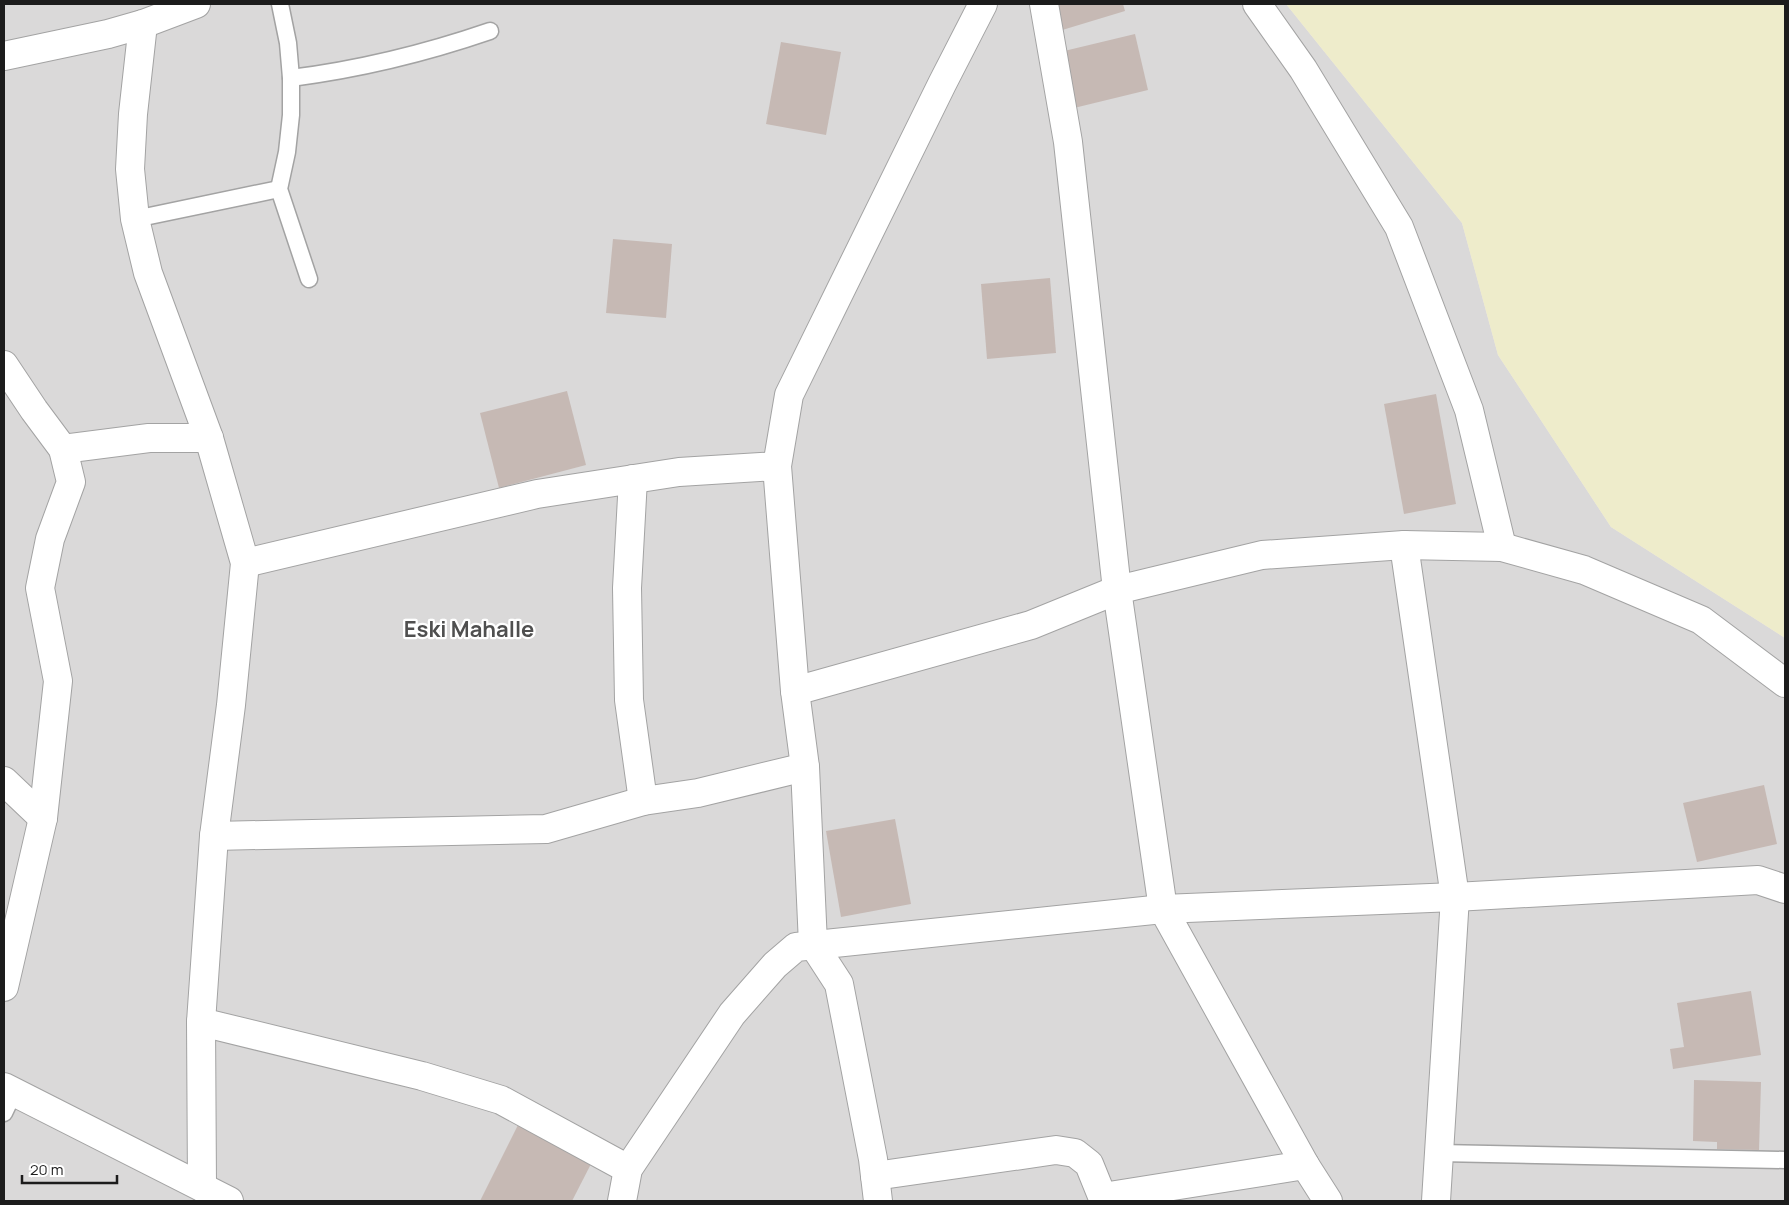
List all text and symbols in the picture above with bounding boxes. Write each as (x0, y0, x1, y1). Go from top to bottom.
district label: Eski Mahalle (404, 614, 534, 644)
scale bar (22, 1152, 118, 1184)
text: 20 m (30, 1159, 63, 1180)

